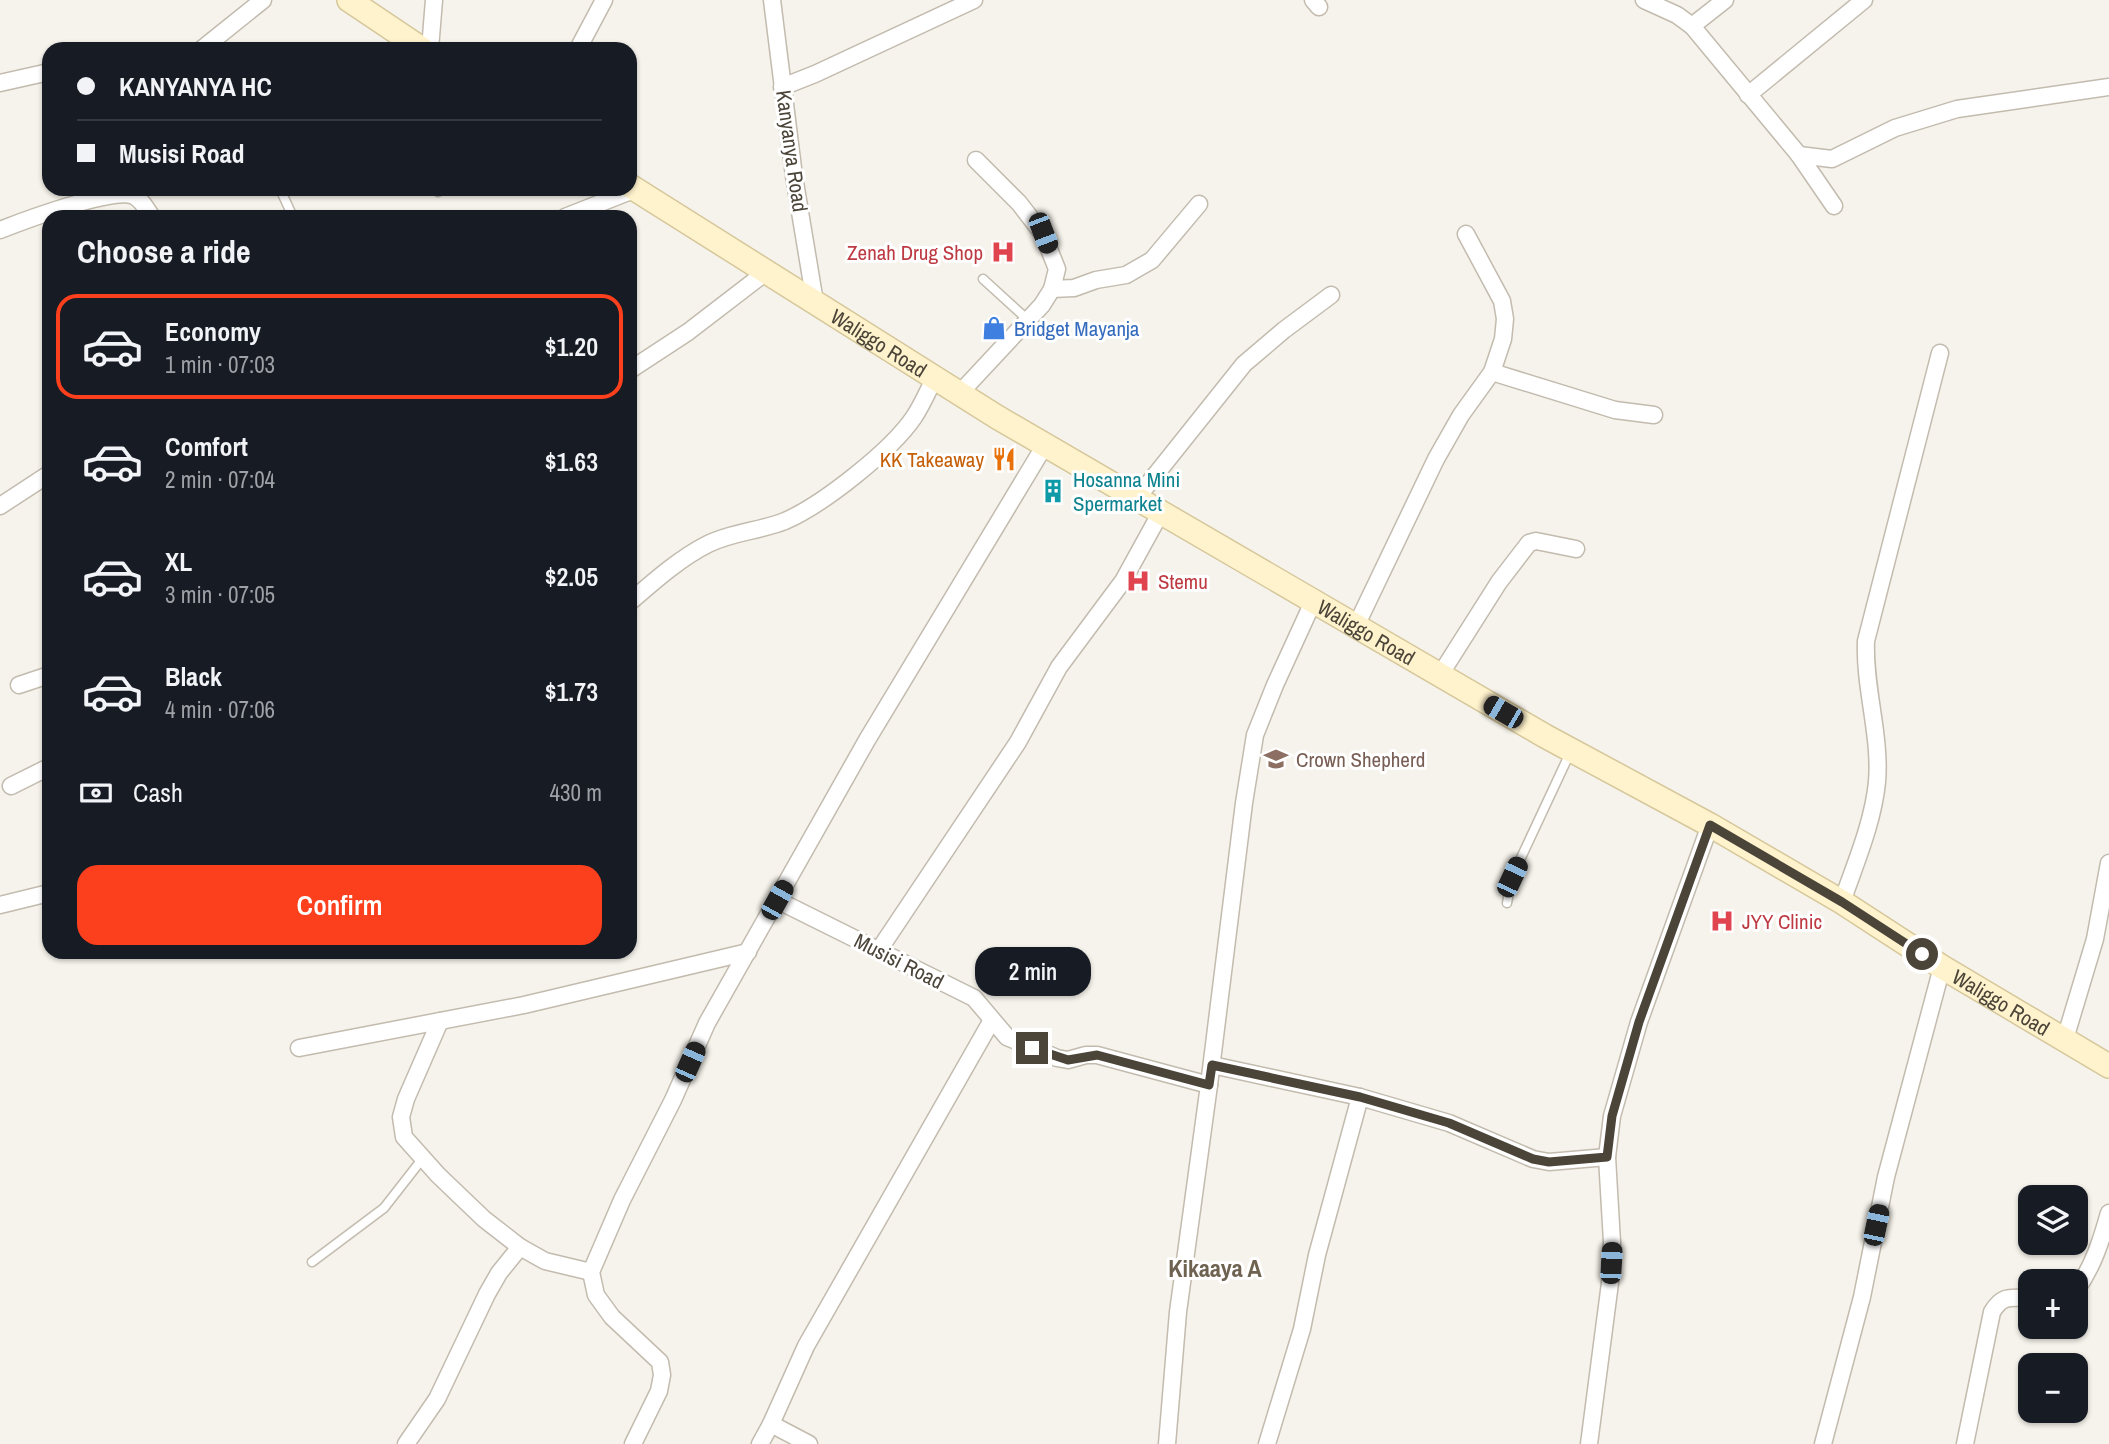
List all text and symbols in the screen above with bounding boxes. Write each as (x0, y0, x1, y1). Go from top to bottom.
text: KANYANYA HC (119, 69, 272, 104)
street label: Kanyanya Road (769, 88, 815, 214)
text: Musisi Road (119, 136, 245, 171)
car (1026, 210, 1061, 256)
text: Choose a ride (77, 230, 251, 273)
place label: Zenah Drug Shop (847, 238, 983, 267)
hospital icon: Zenah Drug Shop (989, 238, 1017, 266)
street label: Waliggo Road (825, 301, 932, 384)
text: Economy (165, 314, 261, 349)
shop icon: Bridget Mayanja (980, 314, 1008, 342)
place label: Bridget Mayanja (1014, 314, 1140, 343)
icon: car (81, 315, 144, 378)
text: $1.20 (545, 329, 598, 364)
text: 1 min · 07:03 (165, 349, 275, 380)
text: Comfort (165, 429, 248, 464)
icon: car (81, 430, 144, 493)
text: $1.63 (545, 444, 598, 479)
place label: KK Takeaway (880, 445, 984, 474)
restaurant icon: KK Takeaway (990, 445, 1018, 473)
text: 2 min · 07:04 (165, 464, 275, 495)
place label: Hosanna Mini Spermarket (1073, 465, 1180, 518)
building icon: Hosanna Mini Spermarket (1039, 477, 1067, 505)
text: XL (165, 544, 192, 579)
icon: car (81, 545, 144, 608)
text: $2.05 (545, 559, 598, 594)
hospital icon: Stemu (1124, 567, 1152, 595)
place label: Stemu (1158, 567, 1208, 596)
text: 3 min · 07:05 (165, 579, 275, 610)
street label: Waliggo Road (1312, 592, 1421, 672)
text: Black (165, 659, 222, 694)
icon: car (81, 660, 144, 723)
text: $1.73 (545, 674, 598, 709)
car (1480, 692, 1527, 732)
text: 4 min · 07:06 (165, 694, 275, 725)
school or university icon: Crown Shepherd (1262, 745, 1290, 773)
place label: Crown Shepherd (1296, 745, 1425, 774)
icon: cash (77, 774, 115, 812)
text: Cash (133, 775, 183, 810)
text: 430 m (550, 777, 602, 808)
car (1494, 854, 1531, 900)
button: Confirm (77, 865, 602, 945)
car (758, 877, 797, 923)
hospital icon: JYY Clinic (1708, 907, 1736, 935)
place label: JYY Clinic (1742, 907, 1822, 936)
street label: Musisi Road (849, 926, 949, 996)
route start (1906, 938, 1938, 970)
callout: 2 min (974, 946, 1090, 996)
text: 2 min (1009, 956, 1057, 987)
street label: Waliggo Road (1947, 962, 2055, 1042)
route end (1016, 1032, 1048, 1064)
car (672, 1039, 709, 1085)
map controls (2018, 1185, 2088, 1423)
button: layers (2018, 1185, 2088, 1255)
car (1862, 1202, 1891, 1248)
car (1600, 1241, 1623, 1285)
district label: Kikaaya A (1168, 1252, 1262, 1284)
button: + (2018, 1269, 2088, 1339)
button: − (2018, 1353, 2088, 1423)

